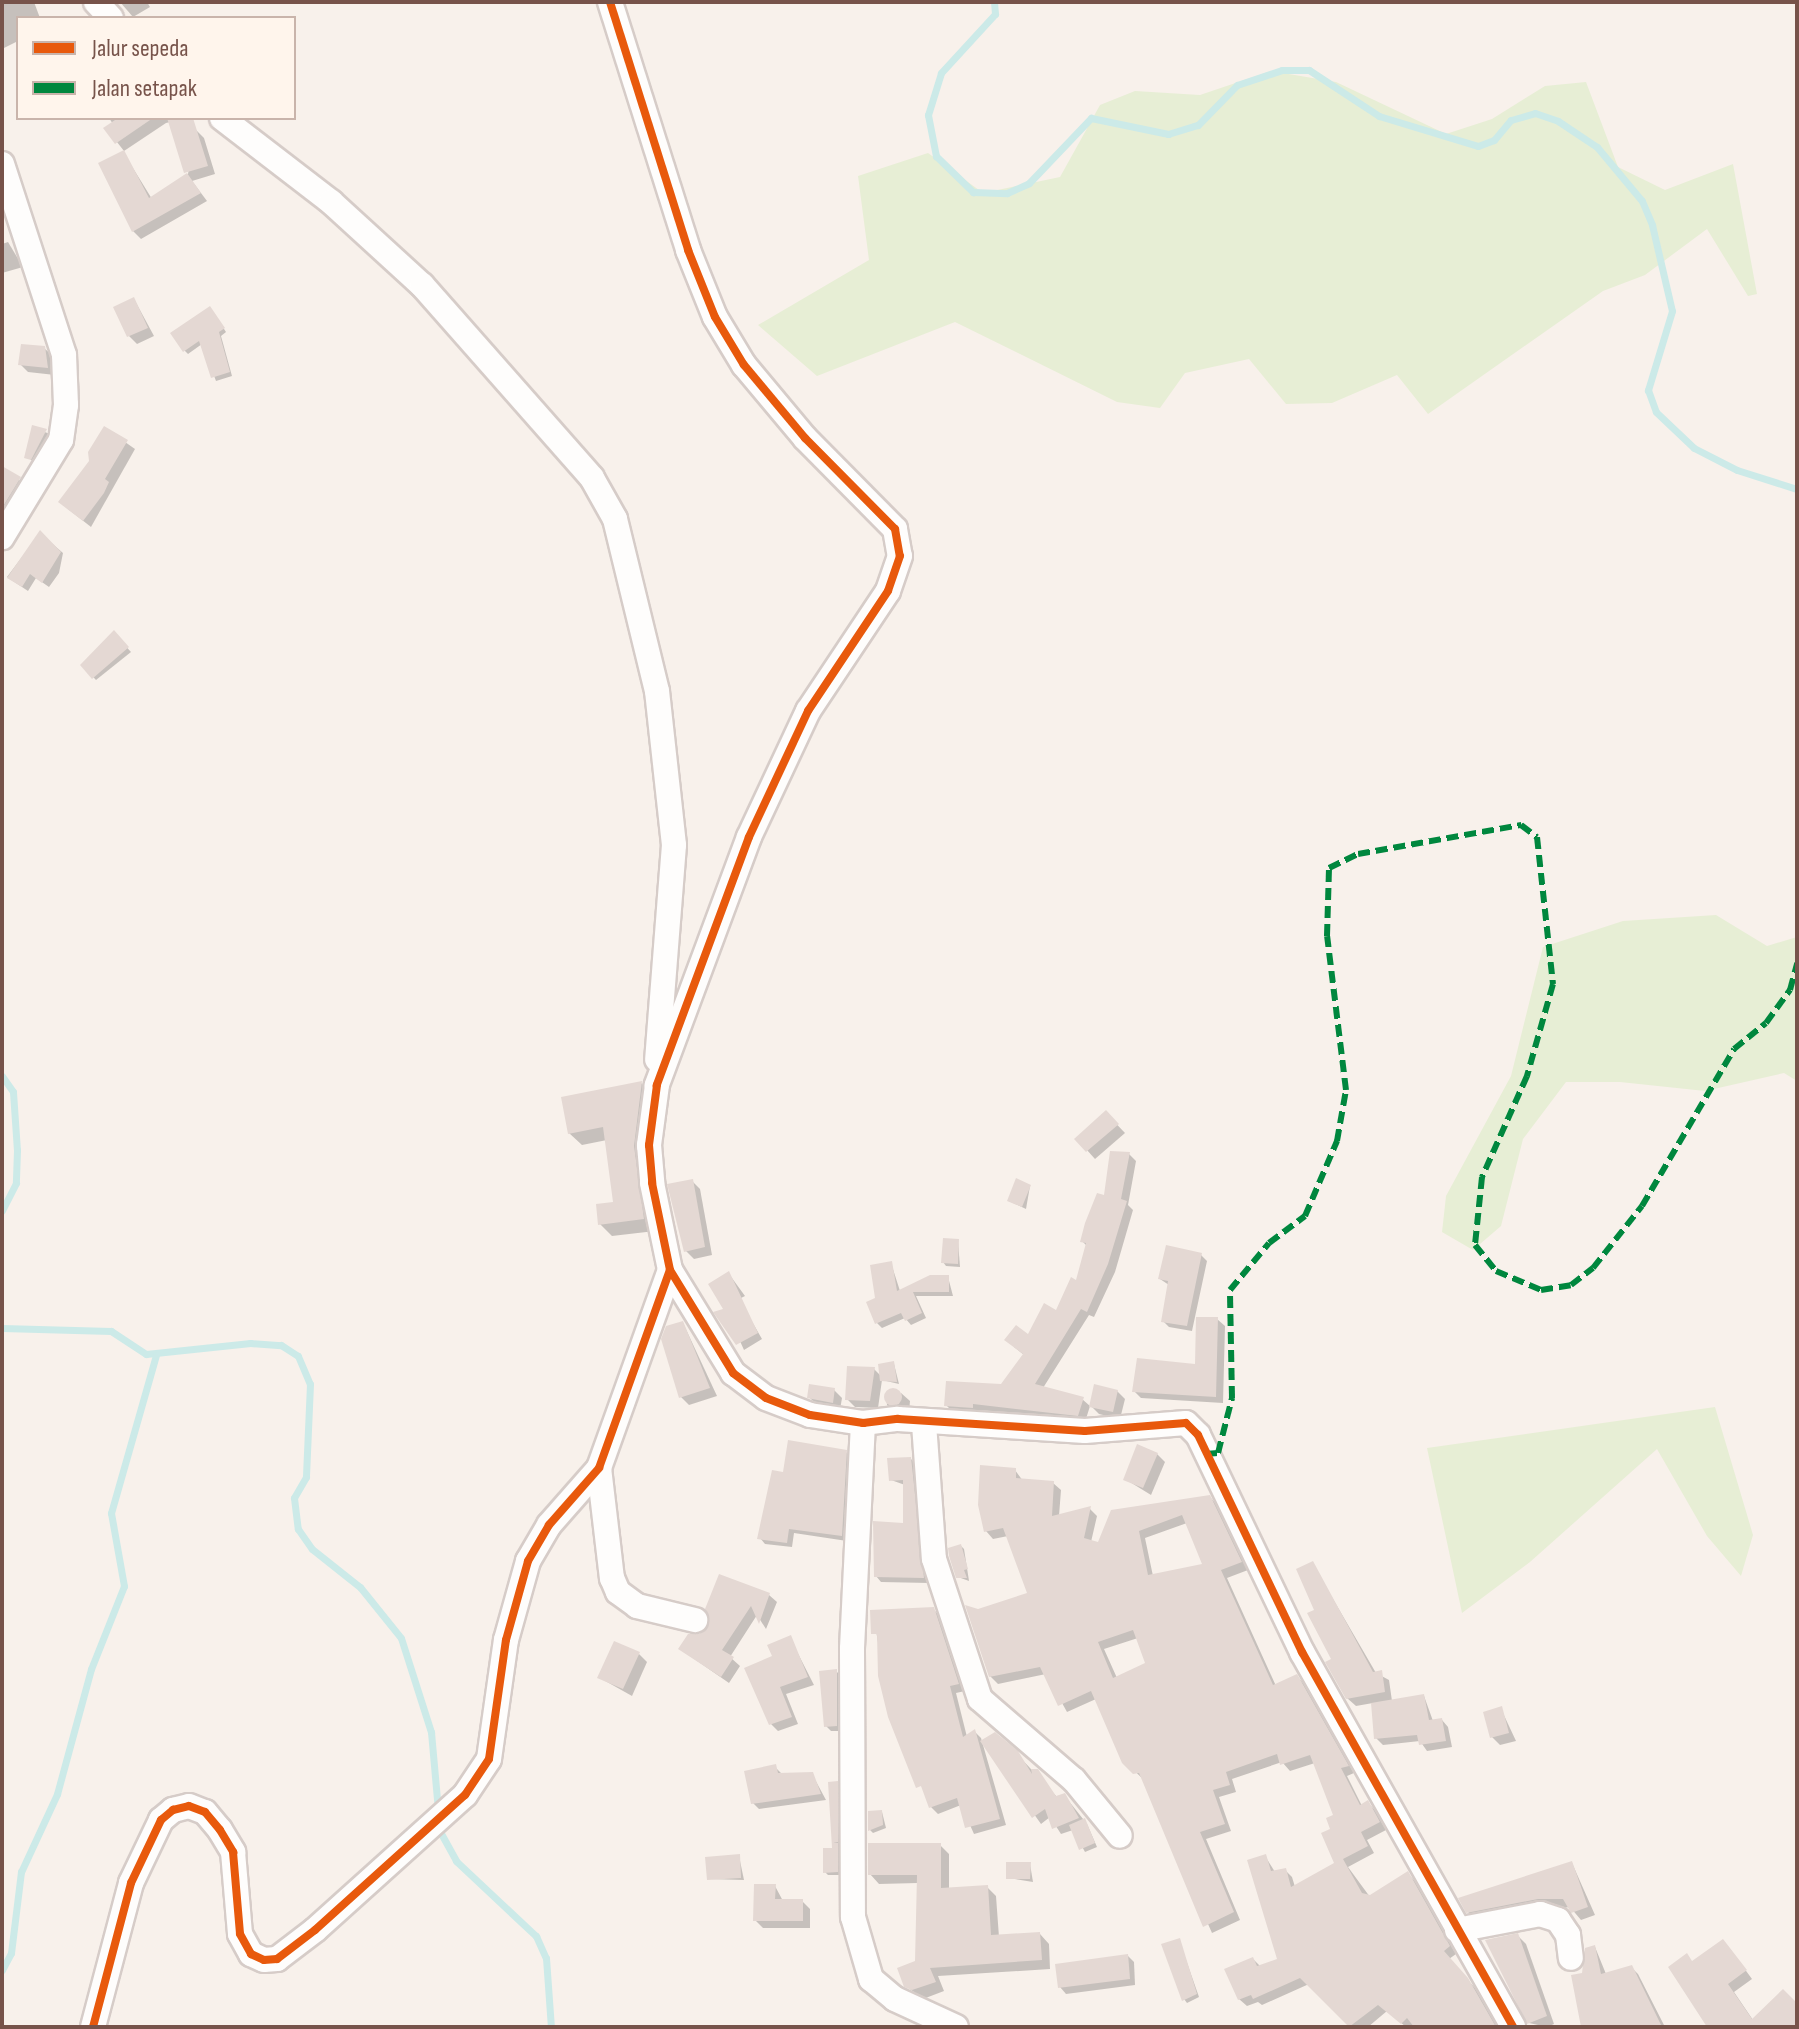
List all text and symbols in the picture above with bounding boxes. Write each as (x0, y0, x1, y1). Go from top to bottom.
legend (16, 16, 296, 120)
text: Jalur sepeda (92, 34, 188, 63)
text: Jalan setapak (92, 74, 197, 103)

